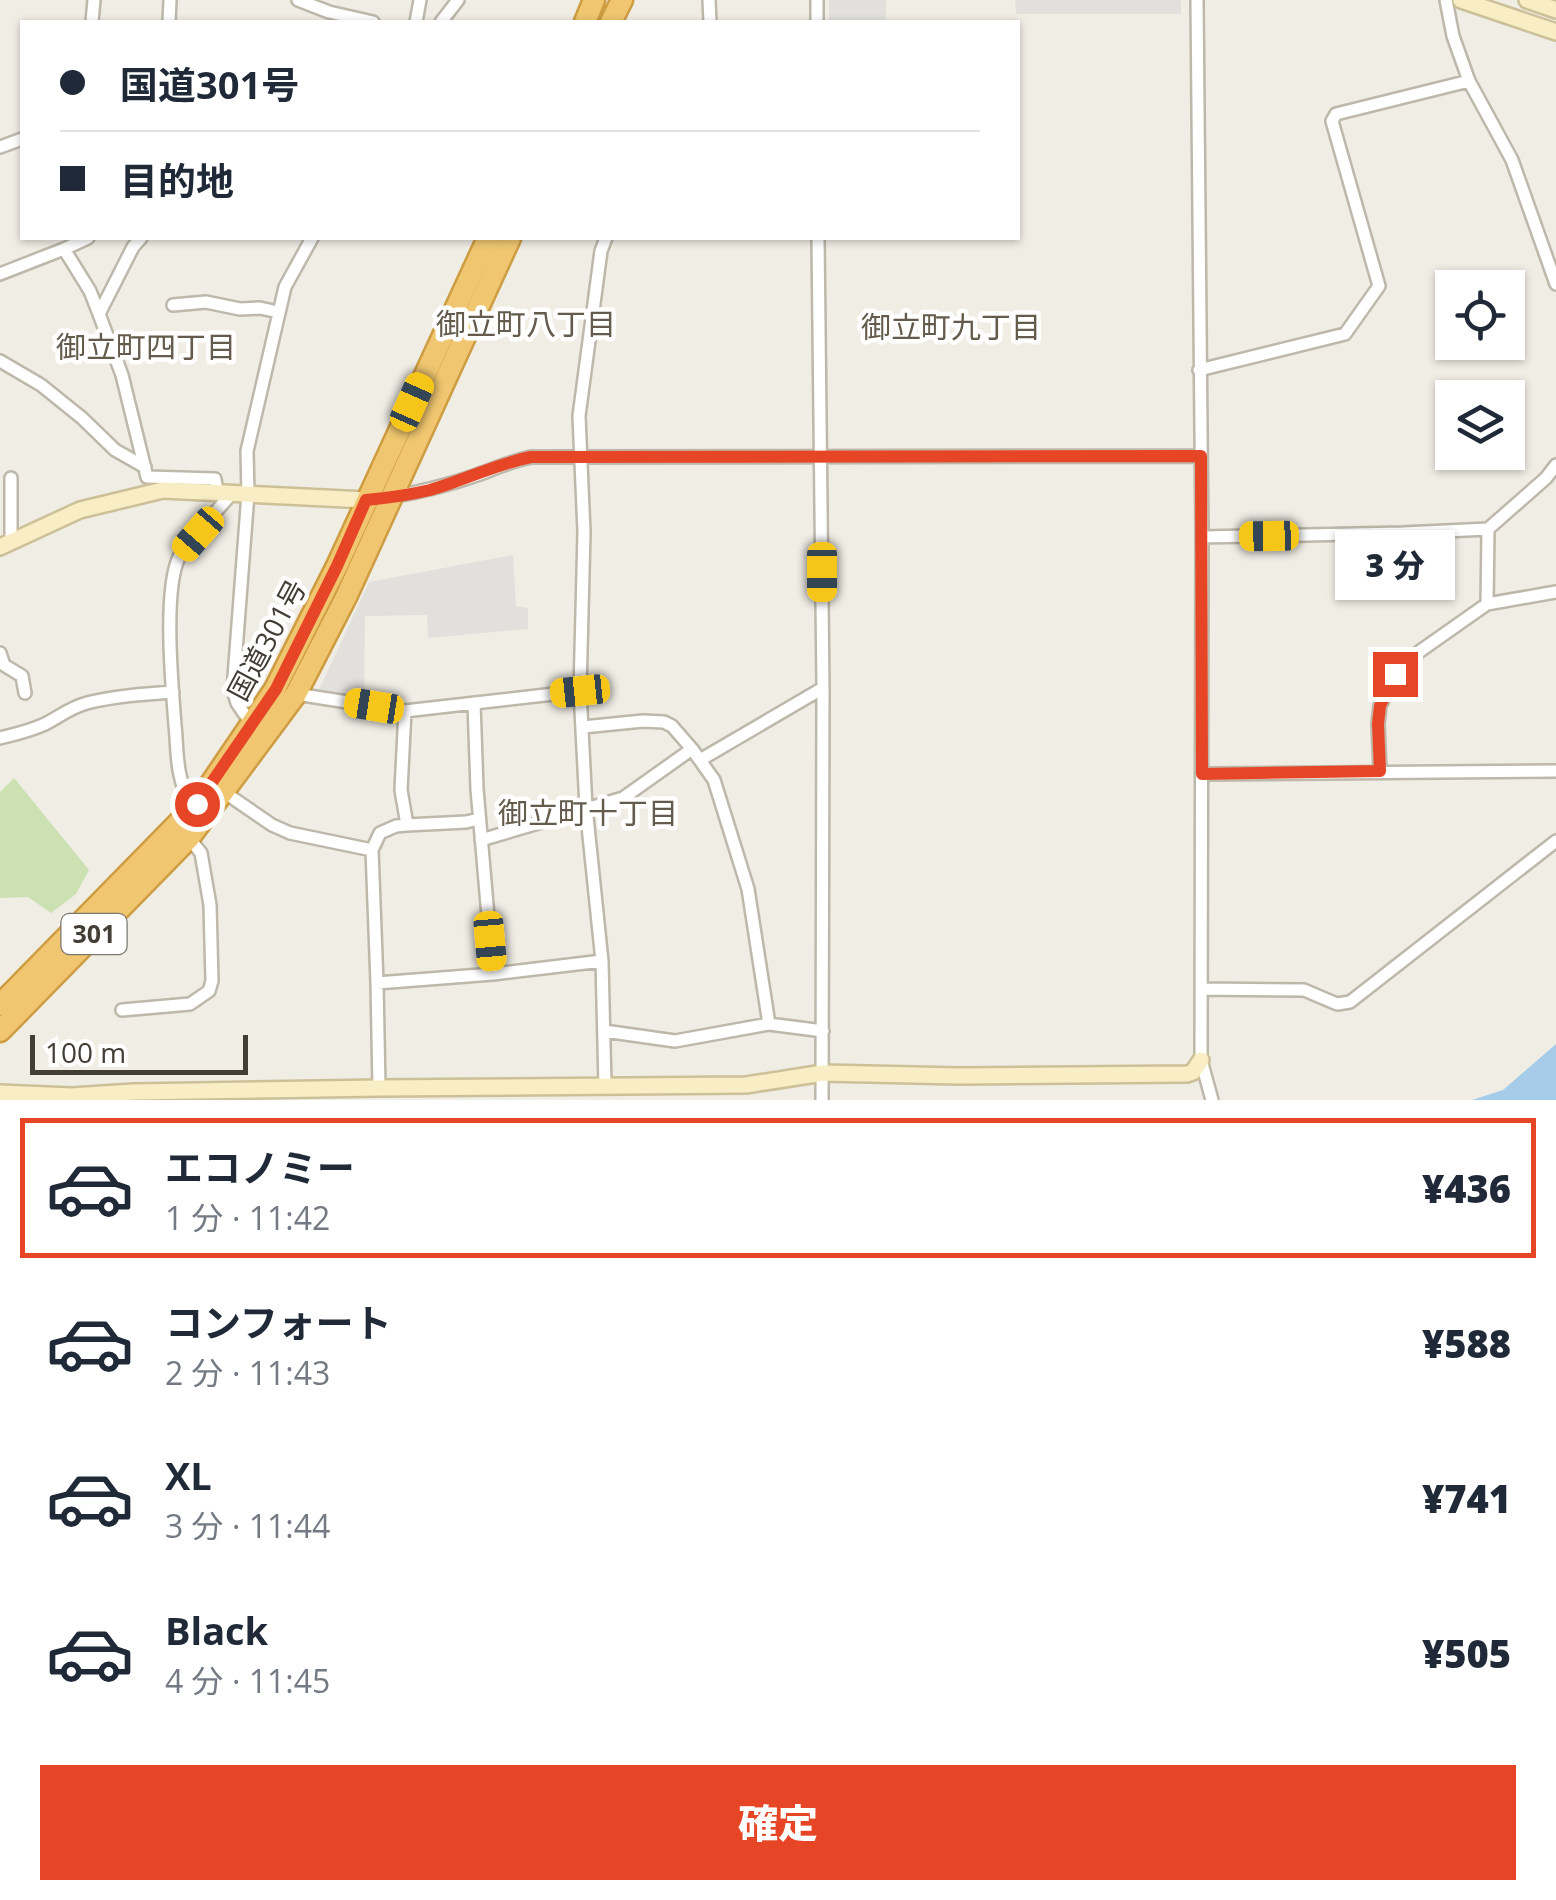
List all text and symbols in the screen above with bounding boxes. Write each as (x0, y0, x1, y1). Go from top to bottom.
text: 国道301号 (120, 58, 299, 110)
text: 目的地 (120, 154, 234, 206)
map controls (1435, 270, 1525, 470)
button: locate (1435, 270, 1525, 360)
district label: 御立町八丁目 (436, 303, 616, 344)
district label: 御立町九丁目 (861, 306, 1041, 347)
district label: 御立町四丁目 (56, 326, 236, 367)
car (386, 368, 438, 436)
button: layers (1435, 380, 1525, 470)
car (167, 502, 229, 566)
car (1239, 520, 1299, 552)
callout: 3 分 (1335, 529, 1455, 599)
car (807, 542, 837, 602)
text: 3 分 (1365, 543, 1425, 586)
street label: 国道301号 (218, 572, 314, 707)
route end (1373, 652, 1418, 697)
car (549, 673, 611, 709)
car (342, 686, 406, 726)
route start (175, 782, 220, 827)
district label: 御立町十丁目 (498, 792, 678, 833)
car (472, 910, 508, 972)
road number: 301 (62, 914, 126, 954)
scale bar (30, 1030, 248, 1074)
text: 100 m (45, 1033, 126, 1071)
text: エコノミー (165, 1141, 355, 1193)
icon: car (45, 1143, 135, 1233)
text: ¥436 (1422, 1162, 1511, 1214)
text: 1 分 · 11:42 (165, 1196, 330, 1239)
text: コンフォート (165, 1296, 392, 1348)
icon: car (45, 1298, 135, 1388)
text: ¥588 (1422, 1317, 1511, 1369)
text: 2 分 · 11:43 (165, 1351, 330, 1394)
text: XL (165, 1449, 212, 1501)
icon: car (45, 1453, 135, 1543)
text: ¥741 (1422, 1472, 1511, 1524)
text: 3 分 · 11:44 (165, 1504, 330, 1547)
text: Black (165, 1604, 268, 1656)
icon: car (45, 1608, 135, 1698)
text: ¥505 (1422, 1627, 1511, 1679)
text: 4 分 · 11:45 (165, 1659, 330, 1702)
button: 確定 (40, 1765, 1516, 1880)

